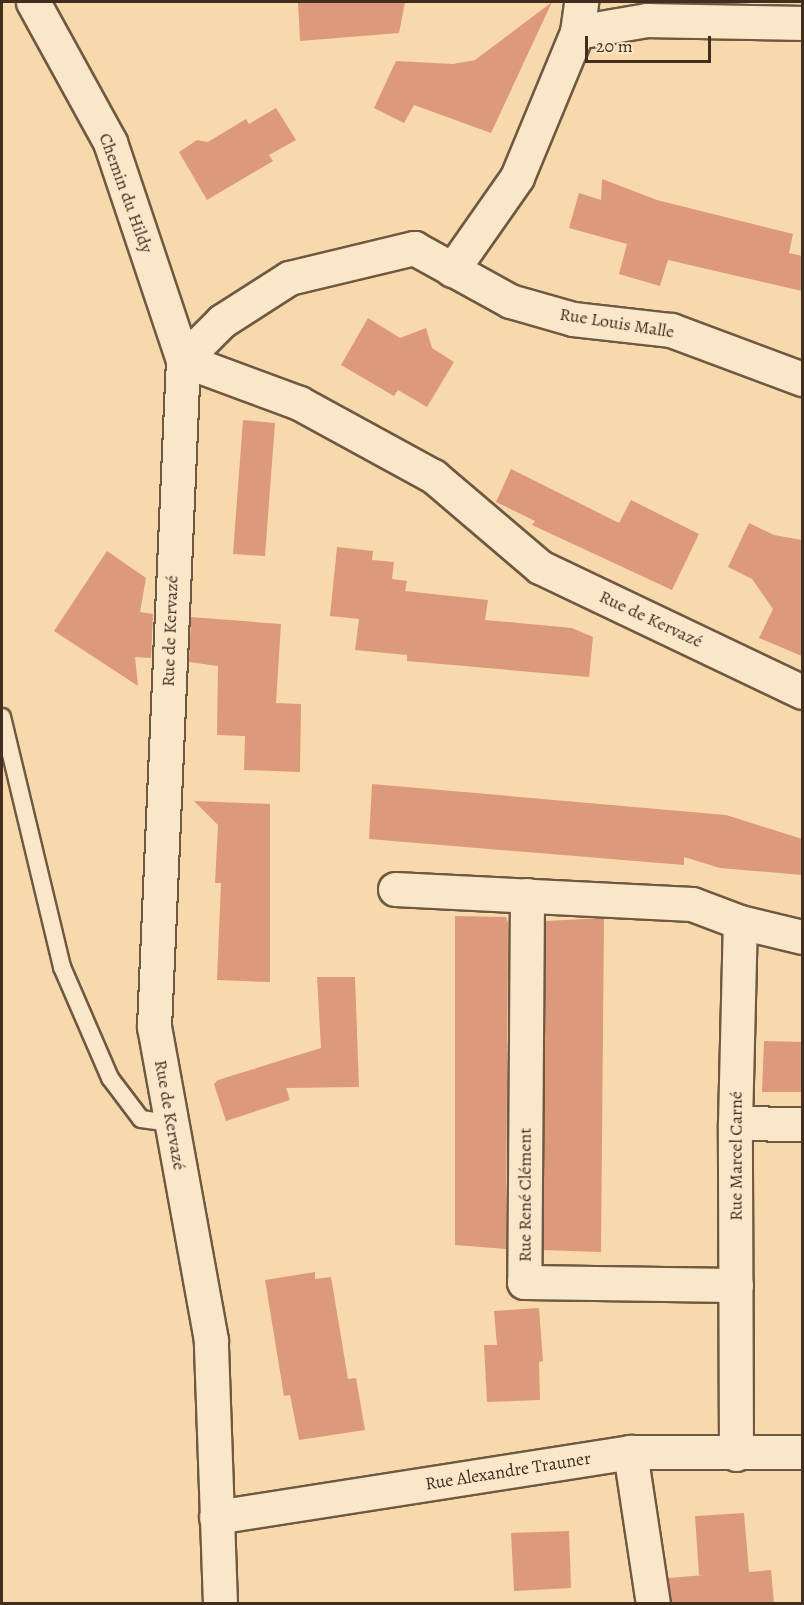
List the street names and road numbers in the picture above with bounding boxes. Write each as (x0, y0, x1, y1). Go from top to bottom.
street label: Chemin du Hildy (94, 130, 158, 256)
street label: Rue Louis Malle (558, 303, 676, 343)
street label: Rue de Kervazé (157, 575, 183, 687)
street label: Rue de Kervazé (596, 586, 706, 652)
street label: Rue de Kervazé (150, 1058, 190, 1172)
street label: Rue Marcel Carné (725, 1091, 747, 1221)
street label: Rue René Clément (514, 1128, 536, 1262)
street label: Rue Alexandre Trauner (424, 1447, 592, 1495)

